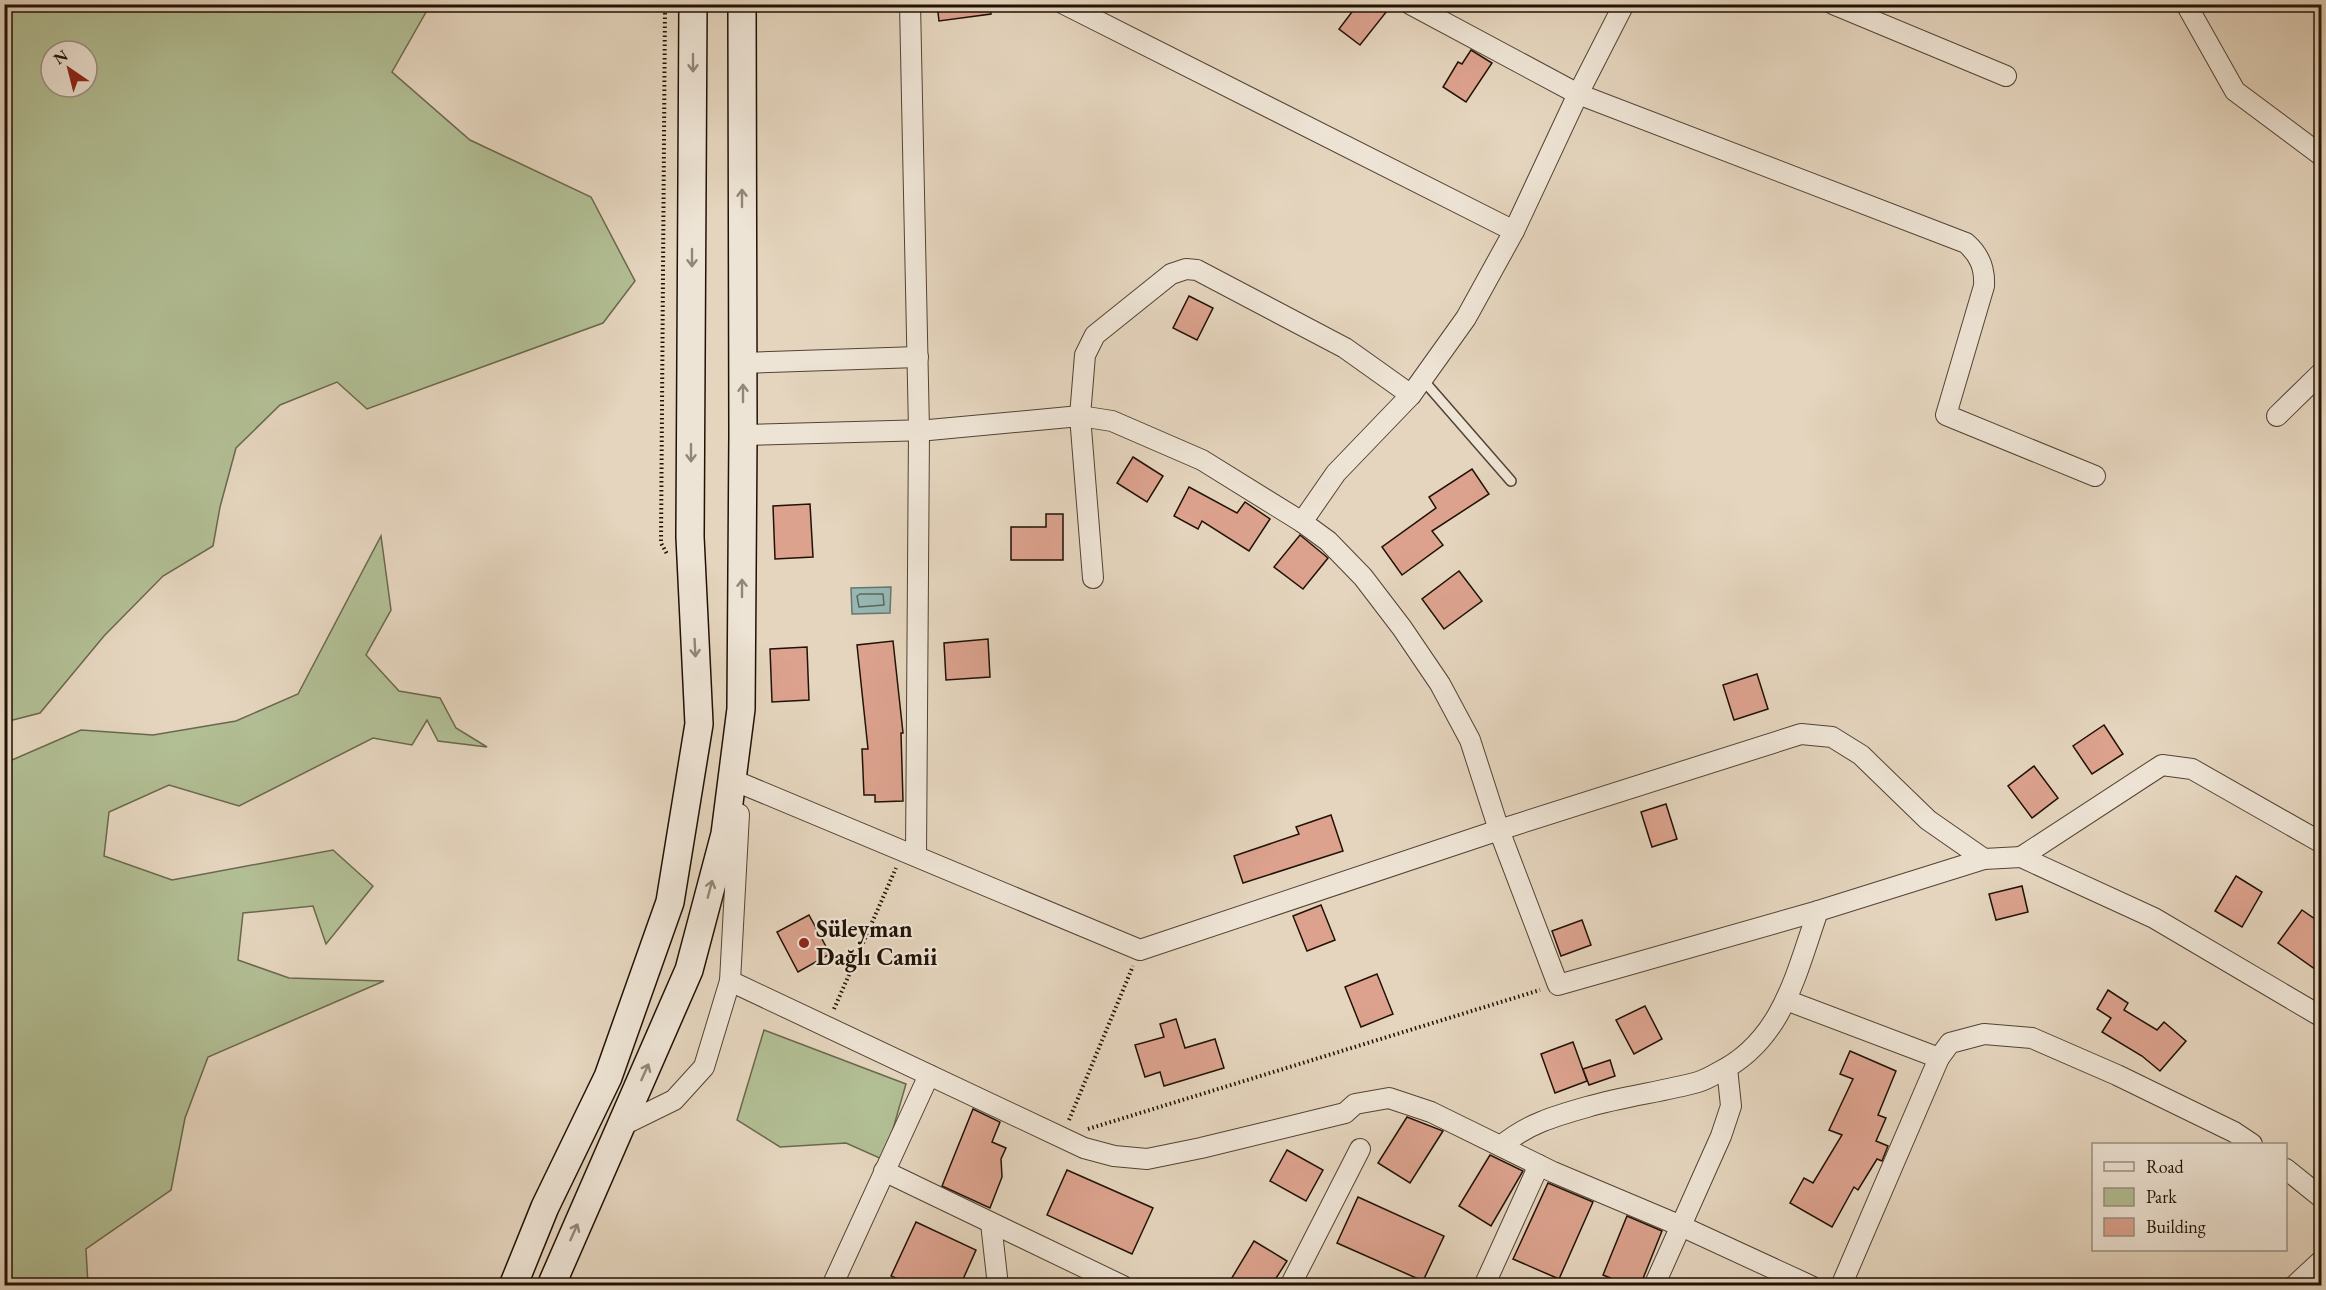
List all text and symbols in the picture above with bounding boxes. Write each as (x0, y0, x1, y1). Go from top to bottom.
north arrow (39, 39, 99, 99)
text: N (49, 45, 72, 69)
one-way arrow (687, 52, 699, 72)
one-way arrow (736, 188, 748, 208)
one-way arrow (686, 247, 698, 267)
one-way arrow (737, 383, 749, 403)
one-way arrow (685, 442, 696, 462)
one-way arrow (736, 578, 748, 598)
one-way arrow (690, 637, 701, 657)
one-way arrow (705, 880, 717, 899)
place label: Süleyman Dağlı Camii (816, 913, 937, 973)
marker: Süleyman Dağlı Camii (797, 936, 811, 950)
one-way arrow (639, 1064, 651, 1082)
legend (2092, 1143, 2287, 1251)
text: Road (2146, 1155, 2185, 1178)
text: Park (2146, 1185, 2177, 1208)
text: Building (2146, 1215, 2206, 1238)
one-way arrow (570, 1223, 581, 1241)

